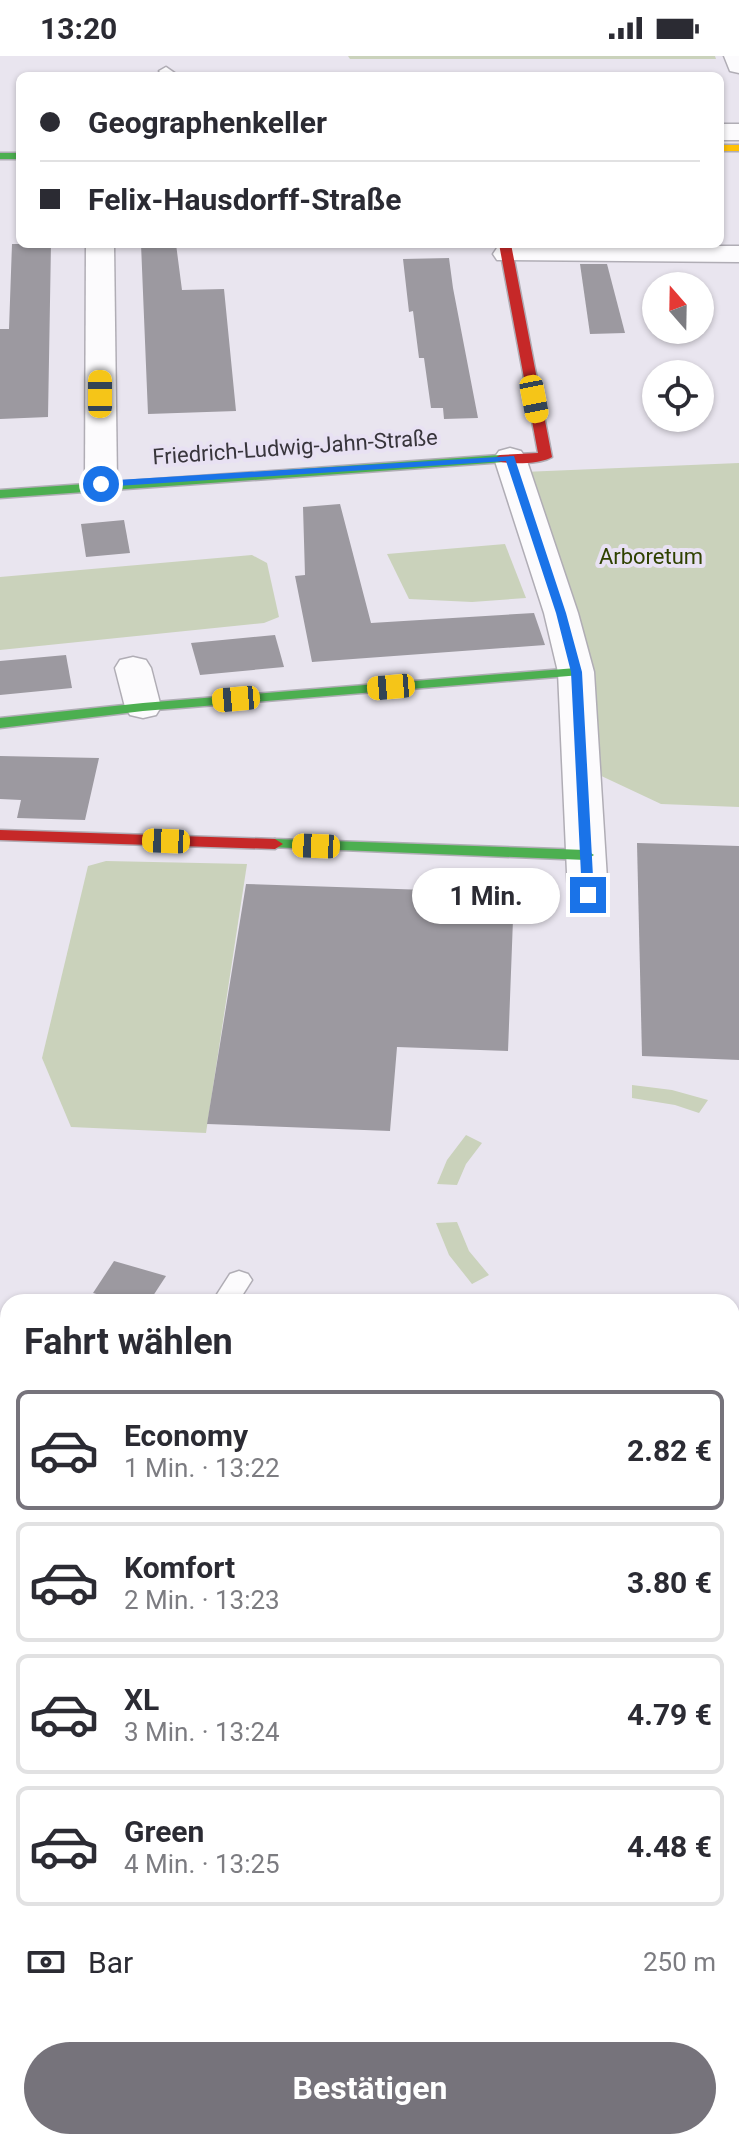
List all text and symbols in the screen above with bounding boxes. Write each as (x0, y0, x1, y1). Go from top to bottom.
text: 13:20 (40, 11, 117, 46)
text: Geographenkeller (88, 105, 327, 140)
text: Felix-Hausdorff-Straße (88, 182, 401, 217)
north arrow (642, 272, 714, 344)
map controls (642, 272, 714, 432)
button: locate (642, 360, 714, 432)
car (88, 370, 112, 418)
car (518, 373, 550, 425)
street label: Friedrich-Ludwig-Jahn-Straße (151, 425, 439, 469)
route start (83, 466, 119, 502)
park label: Arboretum (599, 544, 703, 569)
car (366, 673, 416, 701)
car (211, 685, 261, 713)
car (142, 828, 190, 854)
car (292, 833, 340, 859)
callout: 1 Min. (412, 867, 560, 923)
route end (570, 877, 606, 913)
text: 1 Min. (449, 881, 523, 911)
text: Fahrt wählen (24, 1321, 233, 1363)
icon: car (28, 1414, 100, 1486)
text: Economy (124, 1418, 248, 1453)
text: 2.82 € (627, 1433, 712, 1468)
text: 1 Min. · 13:22 (124, 1453, 280, 1483)
icon: car (28, 1546, 100, 1618)
text: Komfort (124, 1550, 235, 1585)
text: 3.80 € (627, 1565, 712, 1600)
text: 2 Min. · 13:23 (124, 1585, 280, 1615)
icon: car (28, 1678, 100, 1750)
text: XL (124, 1682, 159, 1717)
text: 4.79 € (627, 1697, 712, 1732)
text: 3 Min. · 13:24 (124, 1717, 280, 1747)
icon: car (28, 1810, 100, 1882)
text: Green (124, 1814, 204, 1849)
text: 4.48 € (627, 1829, 712, 1864)
text: 4 Min. · 13:25 (124, 1849, 280, 1879)
icon: cash (24, 1940, 68, 1984)
text: Bar (88, 1945, 133, 1980)
text: 250 m (643, 1947, 716, 1977)
button: Bestätigen (24, 2042, 716, 2134)

